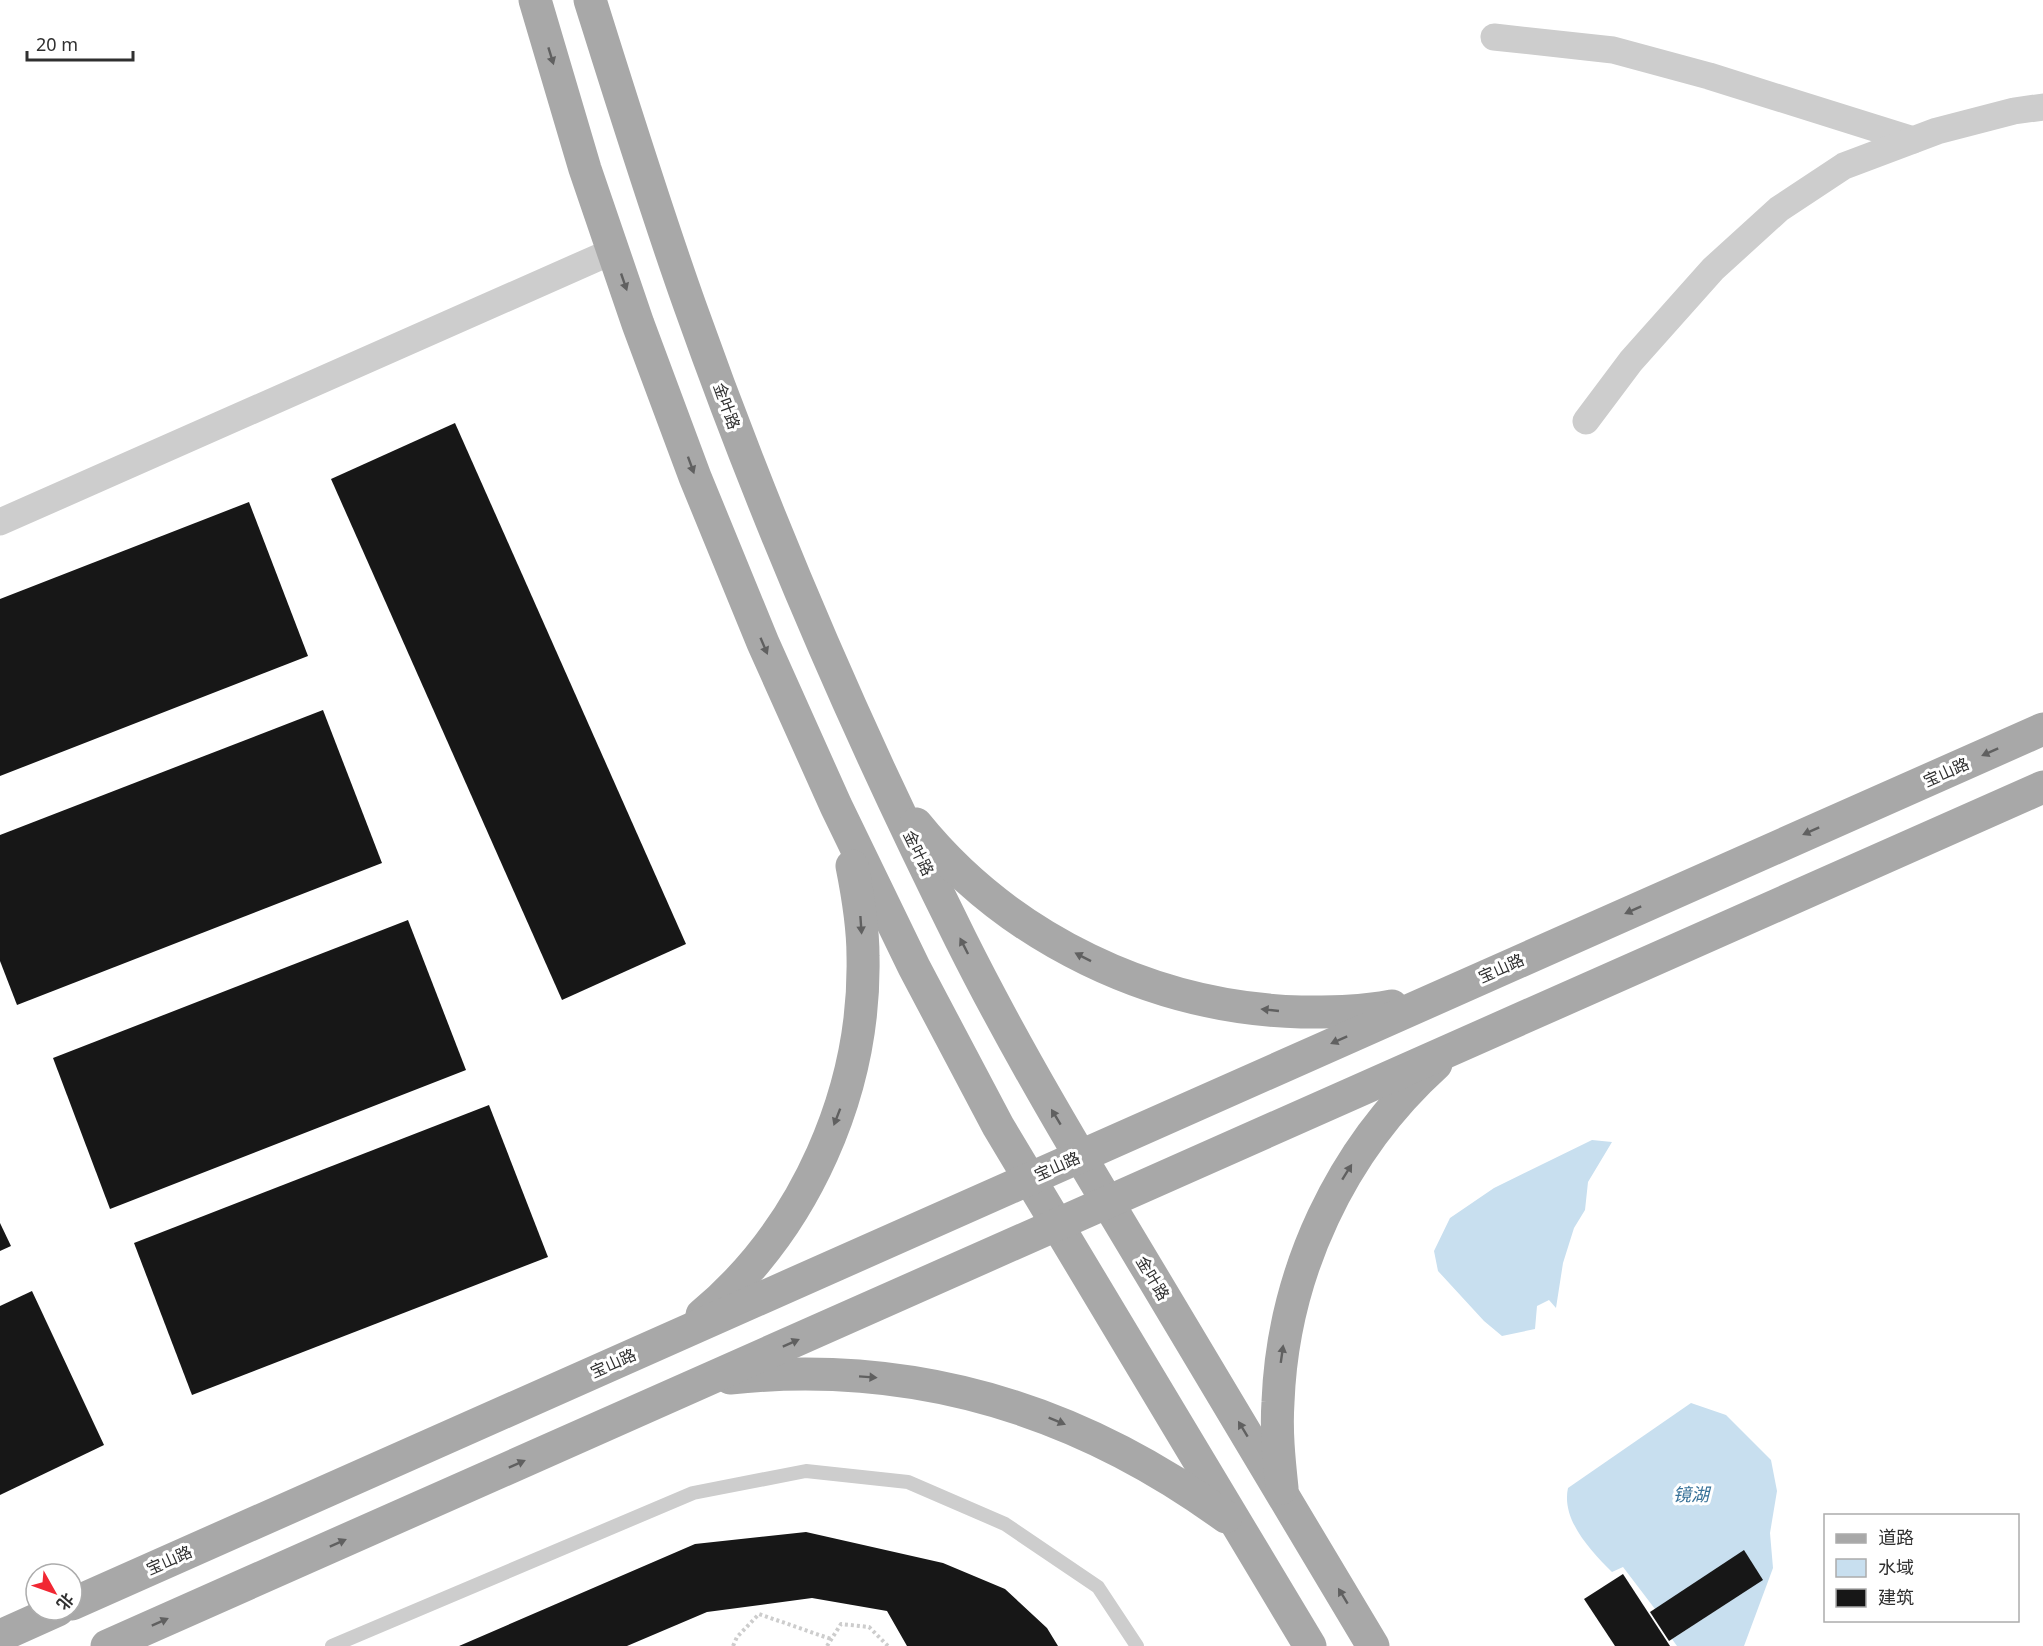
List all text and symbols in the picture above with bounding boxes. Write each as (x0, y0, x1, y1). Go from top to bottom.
scale bar (27, 24, 134, 62)
text: 20 m (36, 32, 78, 56)
one-way arrow (547, 47, 556, 65)
one-way arrow (619, 273, 629, 291)
street label: 金叶路 (708, 380, 746, 432)
one-way arrow (686, 456, 696, 474)
one-way arrow (759, 637, 769, 655)
one-way arrow (1981, 748, 1998, 757)
street label: 宝山路 (1920, 752, 1972, 792)
street label: 金叶路 (899, 827, 939, 879)
one-way arrow (1803, 827, 1820, 836)
one-way arrow (1624, 906, 1642, 916)
one-way arrow (856, 915, 866, 934)
one-way arrow (959, 937, 969, 954)
street label: 宝山路 (1475, 948, 1527, 988)
one-way arrow (1075, 952, 1092, 962)
one-way arrow (1260, 1005, 1279, 1015)
one-way arrow (1331, 1036, 1348, 1045)
one-way arrow (832, 1108, 841, 1126)
one-way arrow (1051, 1108, 1061, 1125)
street label: 宝山路 (1031, 1146, 1083, 1186)
one-way arrow (1341, 1164, 1352, 1180)
street label: 金叶路 (1131, 1252, 1175, 1304)
one-way arrow (782, 1338, 799, 1347)
street label: 宝山路 (587, 1343, 639, 1383)
one-way arrow (1278, 1344, 1287, 1363)
one-way arrow (858, 1372, 877, 1382)
one-way arrow (1048, 1417, 1066, 1427)
one-way arrow (1237, 1421, 1248, 1437)
one-way arrow (508, 1459, 526, 1469)
water label: 镜湖 (1673, 1482, 1712, 1506)
legend (1824, 1514, 2019, 1622)
text: 道路 (1878, 1525, 1914, 1549)
one-way arrow (330, 1539, 347, 1548)
street label: 宝山路 (143, 1540, 195, 1580)
text: 水域 (1878, 1555, 1914, 1579)
north arrow (24, 1562, 84, 1622)
text: 建筑 (1878, 1585, 1914, 1609)
text: 北 (52, 1588, 79, 1615)
one-way arrow (1338, 1588, 1349, 1604)
one-way arrow (151, 1617, 169, 1627)

